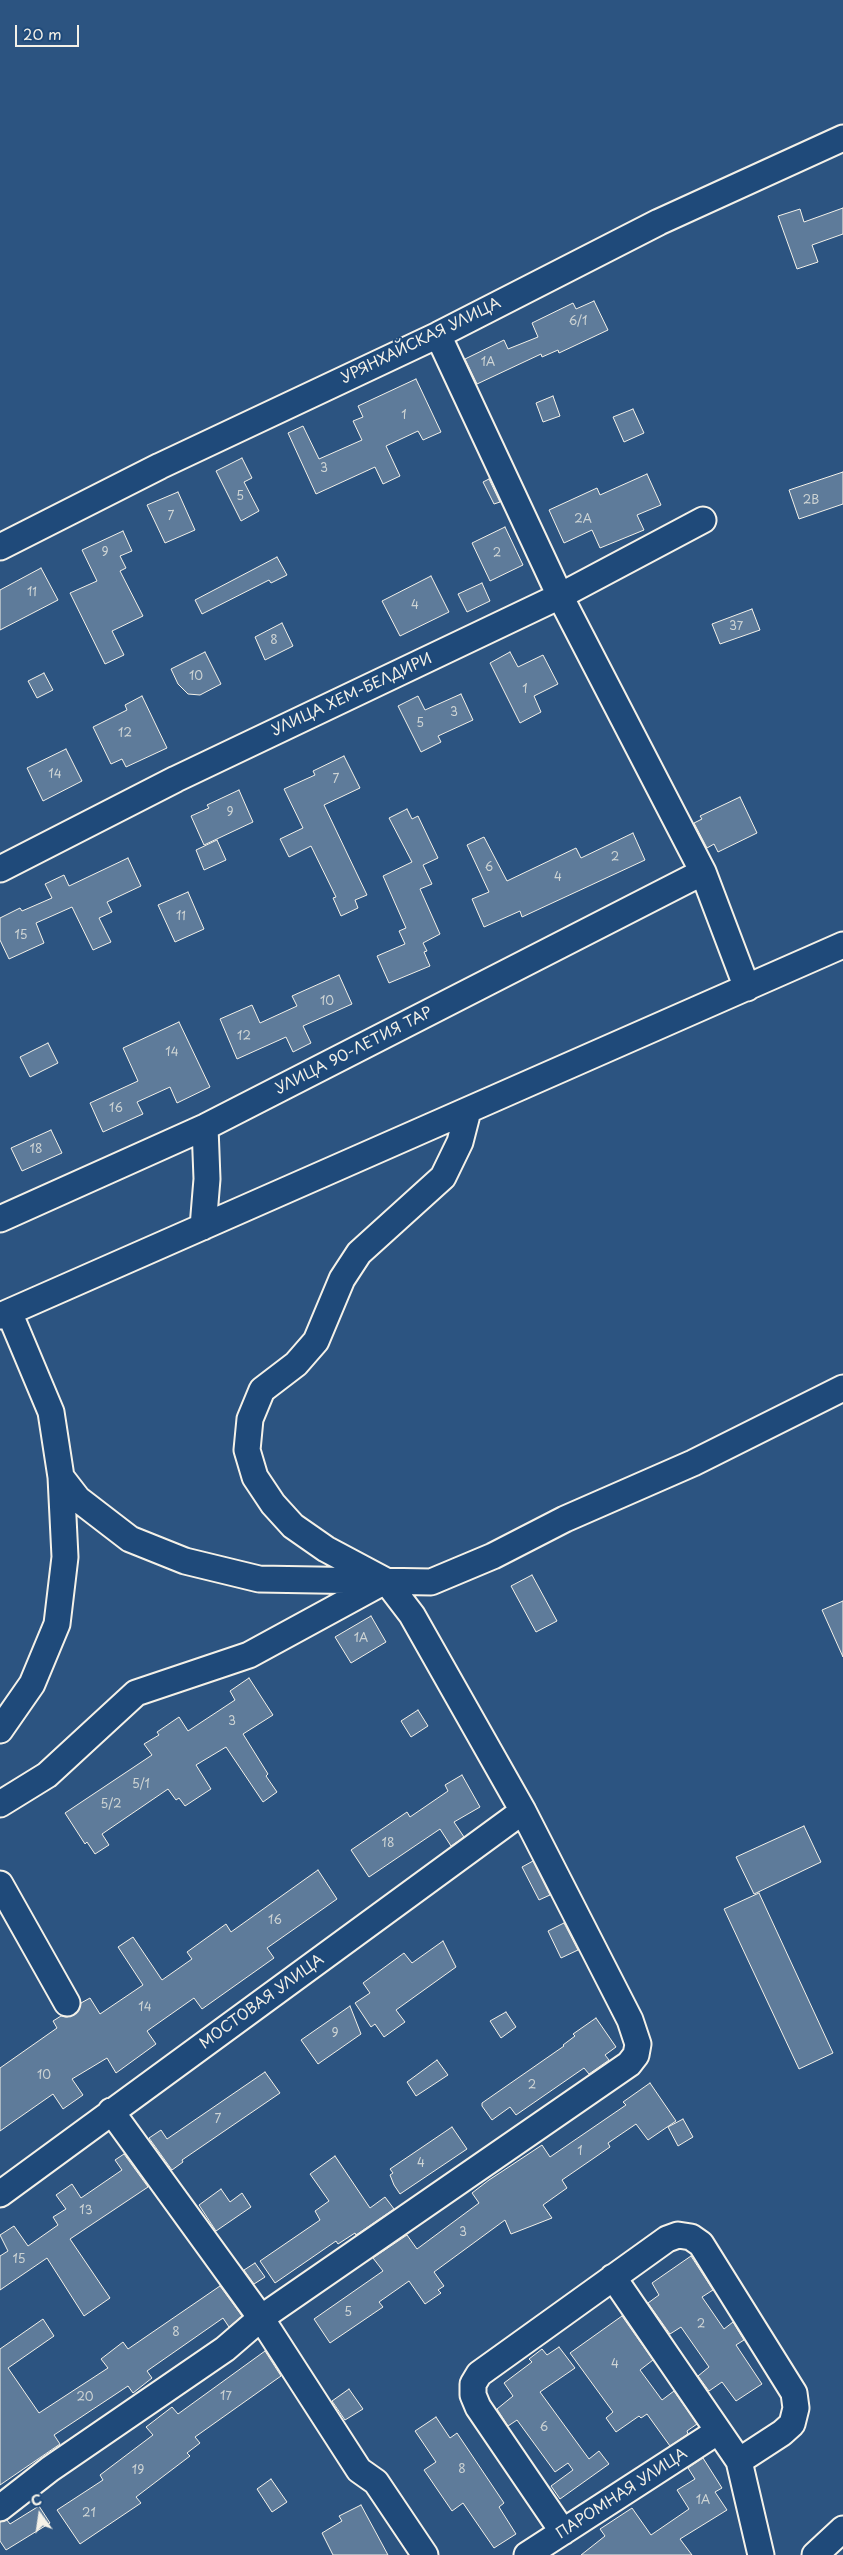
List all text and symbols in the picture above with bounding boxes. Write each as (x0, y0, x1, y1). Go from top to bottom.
scale bar (18, 15, 81, 47)
text: 20 m (23, 22, 62, 45)
street label: УРЯНХАЙСКАЯ УЛИЦА (338, 294, 504, 388)
house number: 6/1 (569, 315, 587, 329)
house number: 1А (481, 356, 495, 370)
house number: 1 (401, 409, 407, 423)
house number: 3 (320, 462, 328, 476)
house number: 5 (236, 490, 244, 504)
house number: 2В (803, 494, 819, 508)
house number: 7 (168, 510, 174, 524)
house number: 2А (574, 513, 592, 527)
house number: 9 (101, 546, 109, 560)
house number: 2 (493, 547, 501, 561)
house number: 11 (27, 586, 37, 600)
house number: 4 (411, 599, 419, 613)
house number: 37 (729, 620, 743, 634)
house number: 8 (270, 634, 278, 648)
street label: УЛИЦА ХЕМ-БЕЛДИРИ (269, 650, 435, 740)
house number: 10 (189, 670, 203, 684)
house number: 1 (522, 683, 528, 697)
house number: 3 (450, 706, 458, 720)
house number: 5 (416, 717, 424, 731)
house number: 12 (118, 727, 132, 741)
house number: 14 (48, 768, 62, 782)
house number: 7 (333, 773, 339, 787)
house number: 9 (226, 806, 234, 820)
house number: 2 (611, 851, 619, 865)
house number: 6 (485, 861, 493, 875)
house number: 4 (554, 871, 562, 885)
house number: 11 (176, 910, 186, 924)
house number: 15 (14, 929, 28, 943)
house number: 10 (320, 995, 334, 1009)
street label: УЛИЦА 90-ЛЕТИЯ ТАР (272, 1004, 436, 1098)
house number: 12 (237, 1030, 251, 1044)
house number: 14 (165, 1046, 179, 1060)
house number: 16 (109, 1102, 123, 1116)
house number: 18 (30, 1143, 42, 1157)
house number: 1А (354, 1632, 368, 1646)
house number: 3 (228, 1715, 236, 1729)
house number: 5/1 (132, 1778, 150, 1792)
house number: 5/2 (100, 1798, 122, 1812)
house number: 18 (382, 1837, 394, 1851)
house number: 16 (268, 1914, 282, 1928)
street label: МОСТОВАЯ УЛИЦА (196, 1951, 328, 2053)
house number: 14 (138, 2001, 152, 2015)
house number: 9 (331, 2027, 339, 2041)
house number: 10 (37, 2069, 51, 2083)
house number: 2 (528, 2079, 536, 2093)
house number: 7 (215, 2113, 221, 2127)
house number: 1 (577, 2145, 583, 2159)
house number: 4 (417, 2157, 425, 2171)
house number: 13 (79, 2204, 93, 2218)
house number: 3 (459, 2226, 467, 2240)
house number: 15 (12, 2253, 26, 2267)
house number: 5 (344, 2306, 352, 2320)
house number: 2 (697, 2318, 705, 2332)
house number: 8 (172, 2326, 180, 2340)
house number: 4 (611, 2358, 619, 2372)
house number: 17 (220, 2390, 232, 2404)
house number: 20 (76, 2391, 94, 2405)
house number: 6 (540, 2421, 548, 2435)
street label: ПАРОМНАЯ УЛИЦА (553, 2445, 691, 2543)
house number: 8 (458, 2463, 466, 2477)
house number: 19 (132, 2464, 144, 2478)
text: С (29, 2488, 44, 2511)
north arrow (15, 2490, 65, 2540)
house number: 1А (696, 2494, 710, 2508)
house number: 21 (82, 2507, 96, 2521)

